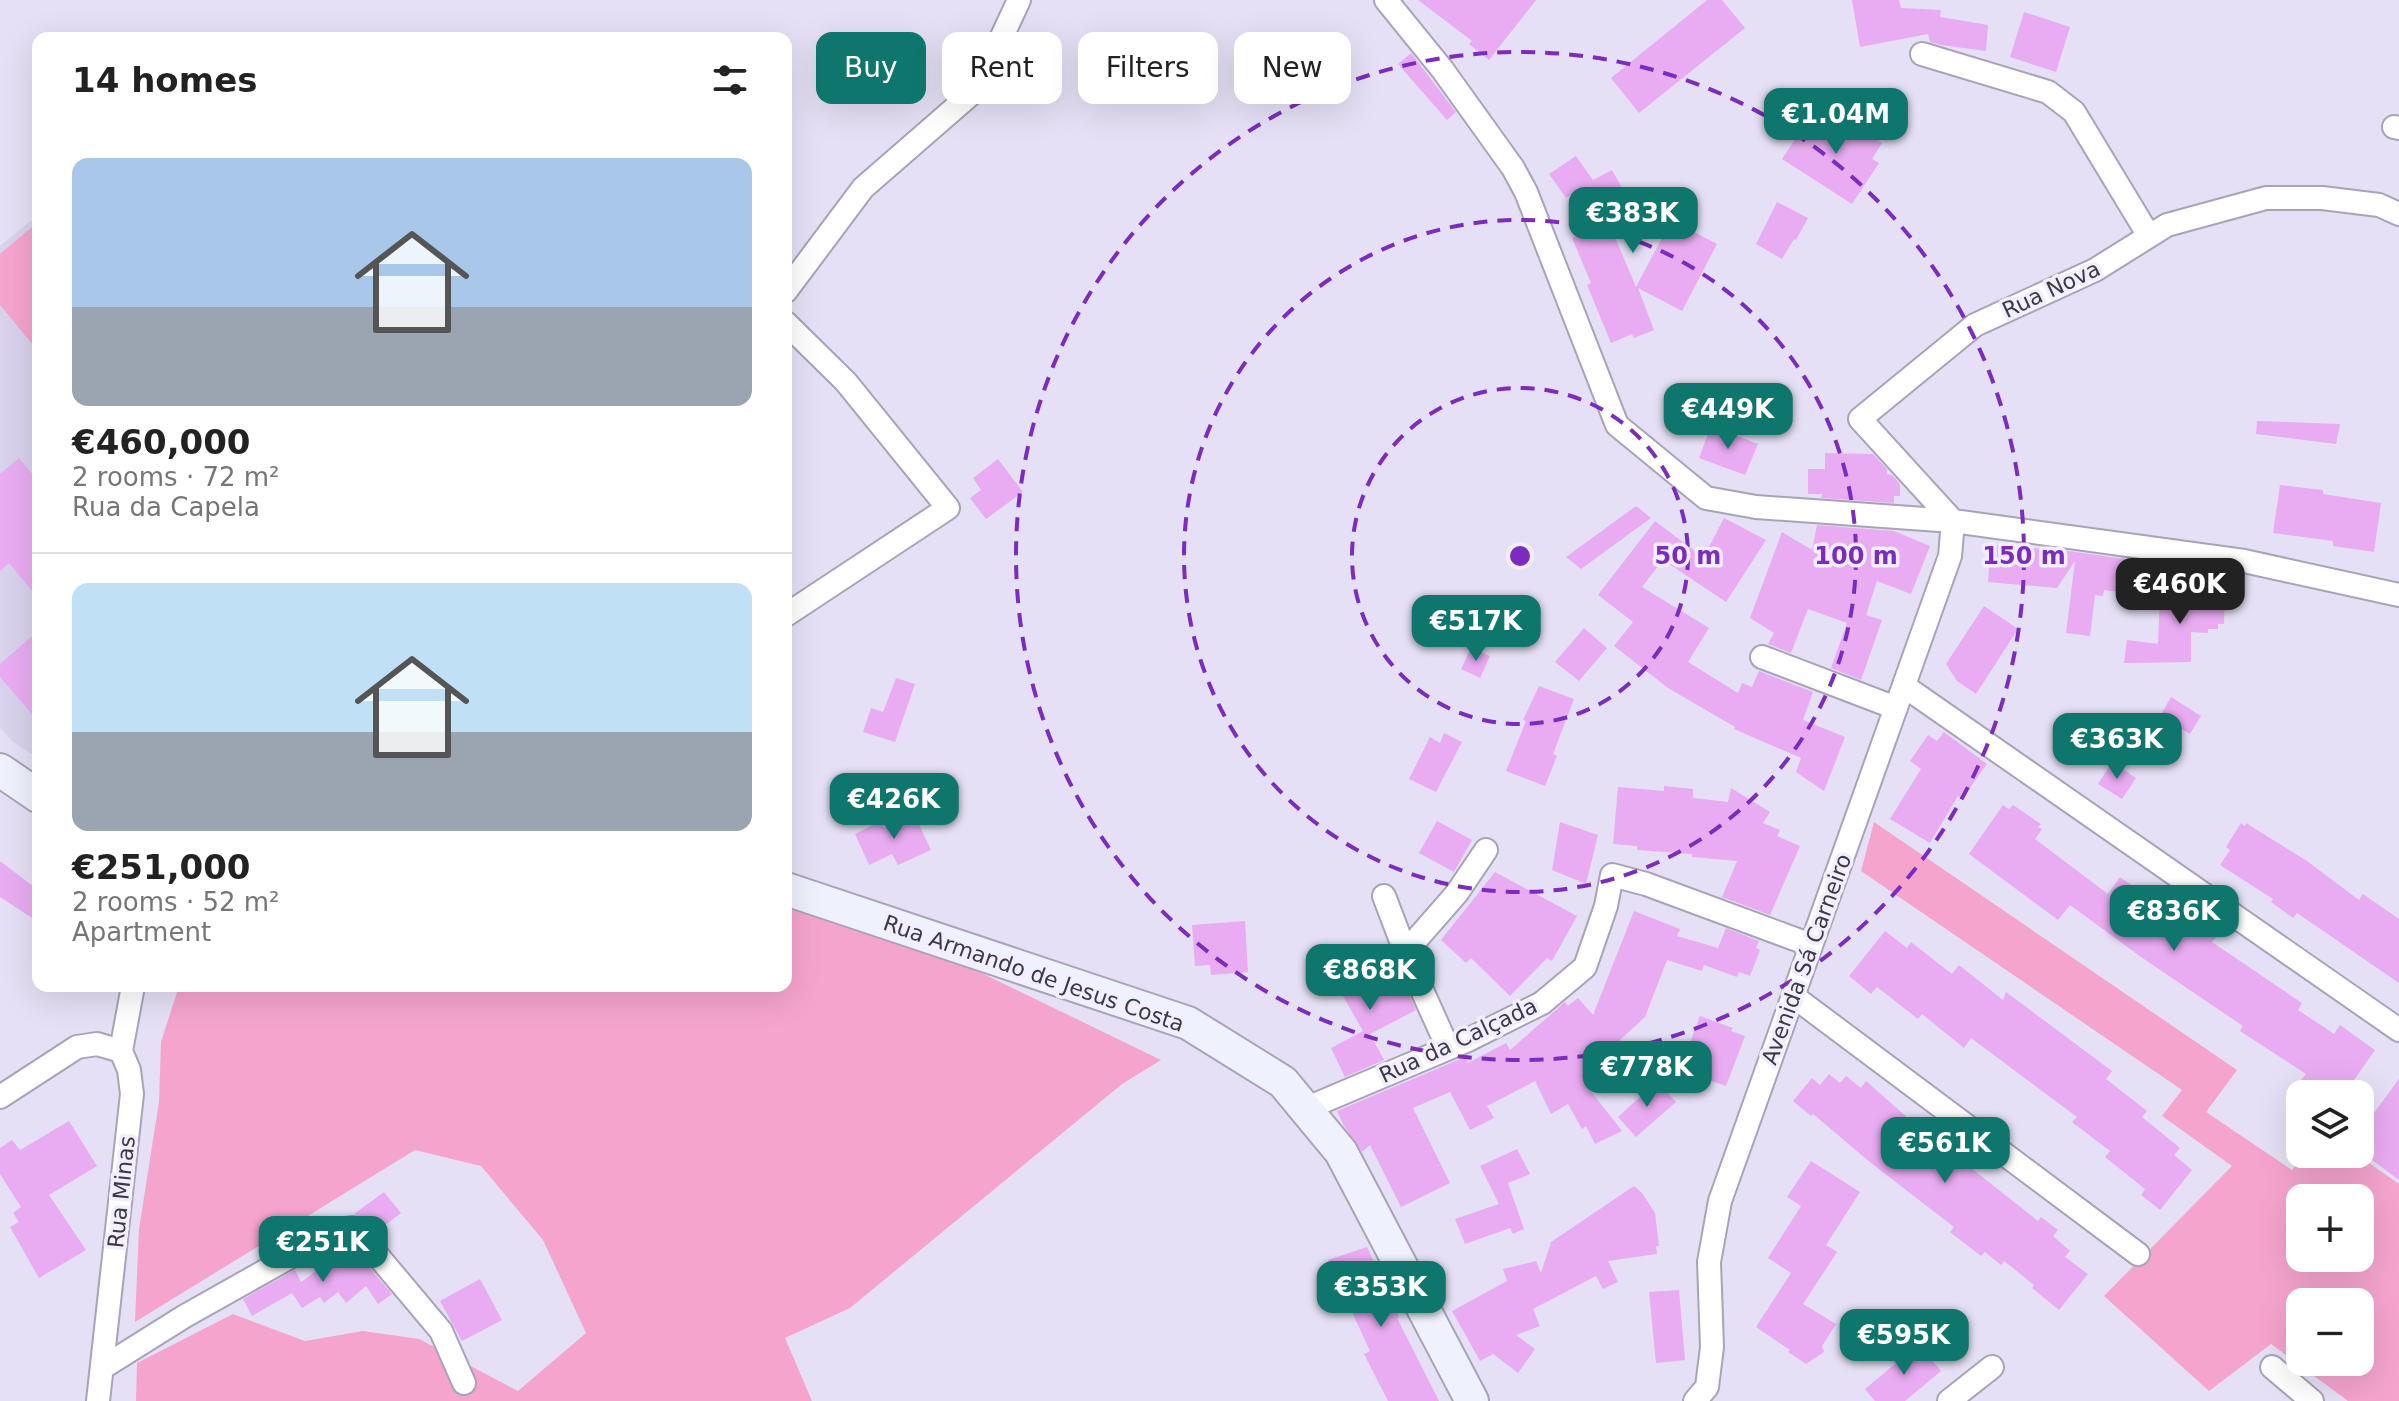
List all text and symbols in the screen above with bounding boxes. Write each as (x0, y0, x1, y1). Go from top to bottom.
chip: Buy (816, 32, 926, 104)
chip: Rent (942, 32, 1062, 104)
chip: Filters (1078, 32, 1218, 104)
chip: New (1234, 32, 1351, 104)
icon: filters (708, 58, 752, 102)
text: 14 homes (72, 60, 257, 100)
pin: €1.04M (1771, 88, 1901, 156)
text: €1.04M (1782, 99, 1890, 129)
pin: €383K (1577, 187, 1689, 255)
text: €383K (1587, 198, 1679, 228)
icon: home (340, 210, 484, 354)
street label: Rua Nova (1998, 256, 2104, 323)
pin: €449K (1672, 383, 1784, 451)
text: €449K (1682, 394, 1774, 424)
text: €460,000 (72, 422, 251, 462)
text: 2 rooms · 72 m² (72, 462, 280, 492)
text: Rua da Capela (72, 492, 260, 522)
centre of rings (1506, 542, 1534, 570)
text: 50 m (1655, 542, 1721, 570)
text: 100 m (1814, 542, 1898, 570)
text: 150 m (1982, 542, 2066, 570)
pin: €460K (2124, 558, 2236, 626)
text: €460K (2134, 569, 2226, 599)
pin: €517K (1420, 595, 1532, 663)
text: €517K (1430, 606, 1522, 636)
icon: home (340, 635, 484, 779)
pin: €363K (2061, 713, 2173, 781)
text: €363K (2071, 724, 2163, 754)
pin: €426K (838, 773, 950, 841)
text: €426K (848, 784, 940, 814)
text: €251,000 (72, 847, 251, 887)
street label: Avenida Sá Carneiro (1757, 850, 1856, 1068)
pin: €836K (2118, 885, 2230, 953)
text: 2 rooms · 52 m² (72, 887, 280, 917)
text: €836K (2128, 896, 2220, 926)
street label: Rua Armando de Jesus Costa (880, 910, 1188, 1037)
text: Apartment (72, 917, 211, 947)
pin: €868K (1314, 944, 1426, 1012)
text: €868K (1324, 955, 1416, 985)
street label: Rua da Calçada (1375, 993, 1541, 1088)
pin: €778K (1591, 1041, 1703, 1109)
text: €778K (1601, 1052, 1693, 1082)
map controls (2286, 1080, 2374, 1376)
button: layers (2286, 1080, 2374, 1168)
pin: €561K (1889, 1117, 2001, 1185)
text: €561K (1899, 1128, 1991, 1158)
street label: Rua Minas (103, 1135, 140, 1249)
button: + (2286, 1184, 2374, 1272)
pin: €251K (267, 1216, 379, 1284)
text: €251K (277, 1227, 369, 1257)
pin: €353K (1325, 1261, 1437, 1329)
text: €353K (1335, 1272, 1427, 1302)
button: − (2286, 1288, 2374, 1376)
pin: €595K (1848, 1309, 1960, 1377)
text: €595K (1858, 1320, 1950, 1350)

